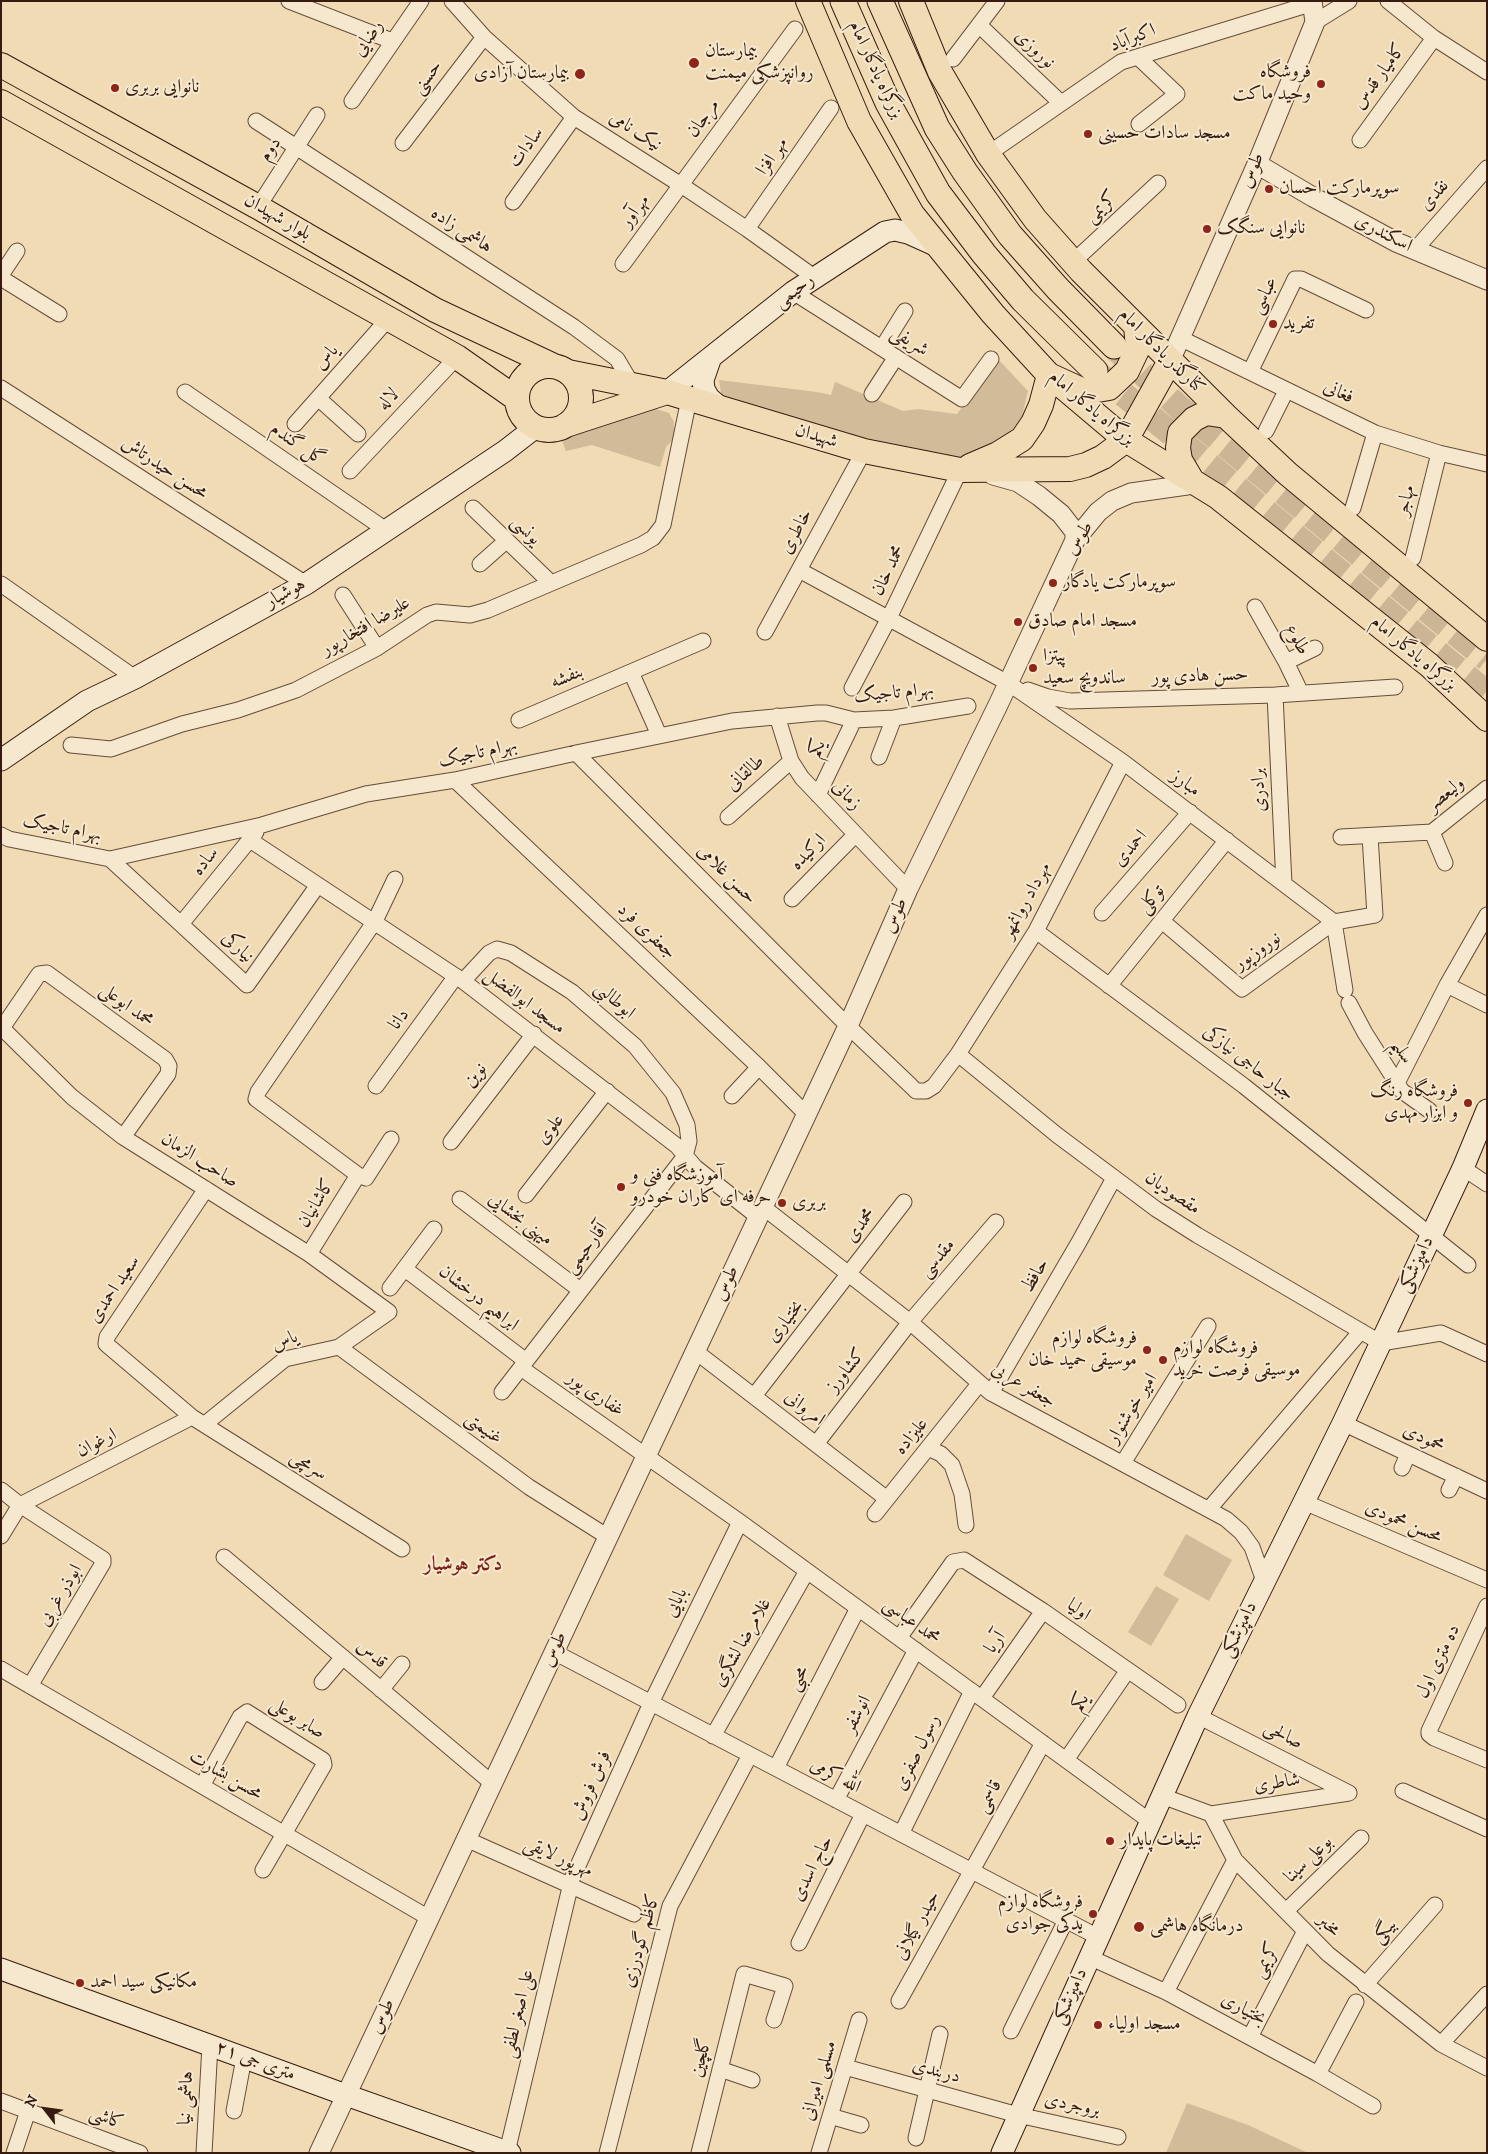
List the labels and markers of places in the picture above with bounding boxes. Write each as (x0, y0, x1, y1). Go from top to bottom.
place label: بیمارستان روانپزشکی میمنت (705, 41, 814, 85)
marker: بیمارستان روانپزشکی میمنت (687, 56, 701, 70)
place label: فروشگاه وحید ماکت (1232, 62, 1311, 106)
place label: بیمارستان آزادی (474, 63, 569, 85)
marker: بیمارستان آزادی (573, 67, 587, 81)
place label: نانوایی بربری (125, 77, 199, 99)
marker: فروشگاه وحید ماکت (1315, 78, 1327, 90)
marker: نانوایی بربری (109, 82, 121, 94)
place label: مسجد سادات حسینی (1098, 123, 1231, 145)
marker: مسجد سادات حسینی (1082, 128, 1094, 140)
place label: سوپرمارکت احسان (1279, 178, 1399, 200)
marker: سوپرمارکت احسان (1263, 183, 1275, 195)
place label: نانوایی سنگک (1217, 218, 1305, 240)
marker: نانوایی سنگک (1201, 223, 1213, 235)
place label: تفرید (1283, 313, 1314, 335)
marker: تفرید (1267, 318, 1279, 330)
place label: سوپرمارکت یادگار (1063, 572, 1176, 594)
marker: سوپرمارکت یادگار (1047, 577, 1059, 589)
place label: مسجد امام صادق (1028, 611, 1137, 633)
marker: مسجد امام صادق (1012, 616, 1024, 628)
place label: پیتزا ساندویچ سعید (1043, 646, 1126, 690)
marker: پیتزا ساندویچ سعید (1027, 662, 1039, 674)
place label: فروشگاه رنگ و ابزار مهدی (1370, 1081, 1458, 1125)
marker: فروشگاه رنگ و ابزار مهدی (1462, 1097, 1474, 1109)
place label: آموزشگاه فنی و حرفه ای کاران خودرو (631, 1165, 771, 1209)
marker: آموزشگاه فنی و حرفه ای کاران خودرو (615, 1181, 627, 1193)
place label: بربری (792, 1192, 826, 1214)
marker: بربری (776, 1197, 788, 1209)
place label: فروشگاه لوازم موسیقی حمید خان (1028, 1328, 1137, 1372)
place label: فروشگاه لوازم موسیقی فرصت خرید (1173, 1338, 1300, 1382)
marker: فروشگاه لوازم موسیقی حمید خان (1141, 1344, 1153, 1356)
marker: فروشگاه لوازم موسیقی فرصت خرید (1157, 1354, 1169, 1366)
place label: تبلیغات پایدار (1120, 1830, 1203, 1852)
marker: تبلیغات پایدار (1104, 1835, 1116, 1847)
place label: فروشگاه لوازم یدکی جوادی (998, 1892, 1083, 1936)
marker: فروشگاه لوازم یدکی جوادی (1087, 1908, 1099, 1920)
place label: درمانگاه هاشمی (1150, 1916, 1243, 1938)
marker: درمانگاه هاشمی (1132, 1920, 1146, 1934)
place label: مکانیکی سید احمد (90, 1972, 197, 1994)
marker: مکانیکی سید احمد (74, 1977, 86, 1989)
place label: مسجد اولیاء (1108, 2014, 1181, 2036)
marker: مسجد اولیاء (1092, 2019, 1104, 2031)

